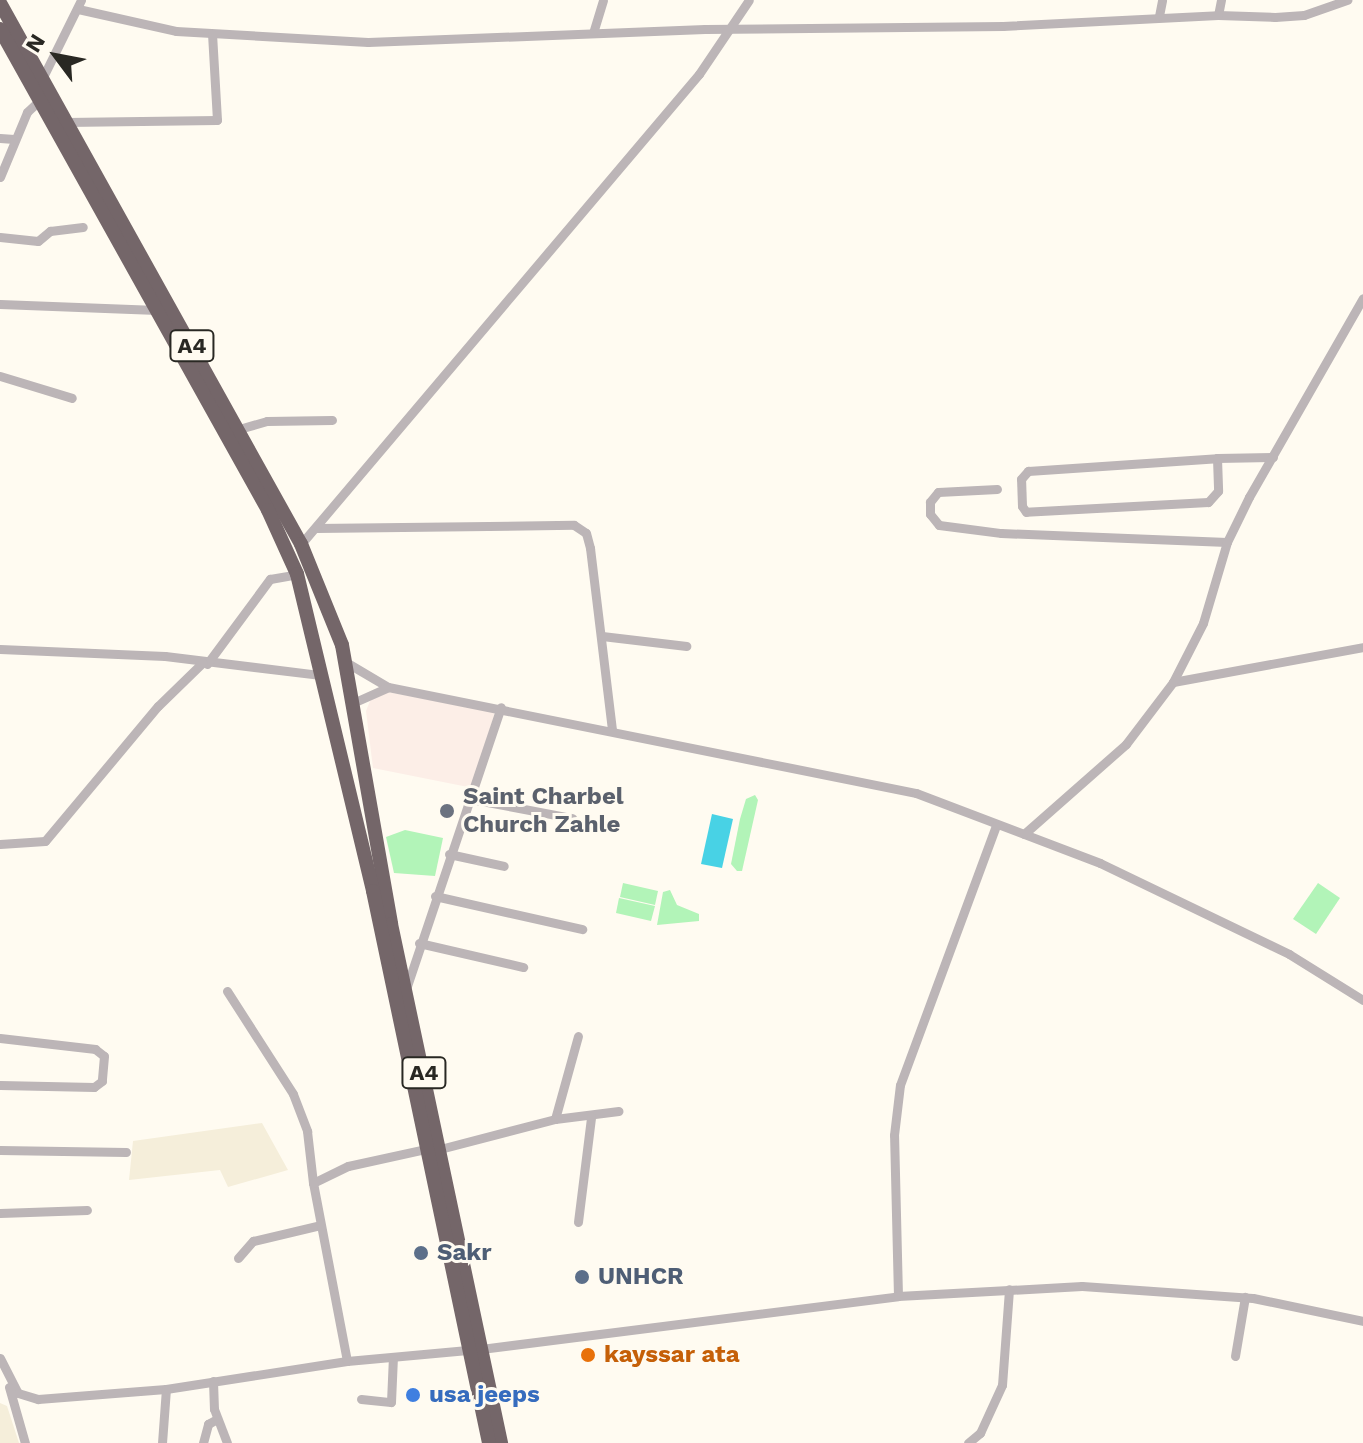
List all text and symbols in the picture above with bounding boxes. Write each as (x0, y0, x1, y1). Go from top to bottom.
north arrow (16, 16, 96, 96)
text: N (20, 29, 50, 57)
road number: A4 (168, 328, 216, 364)
place label: Saint Charbel Church Zahle (463, 783, 624, 839)
marker: Saint Charbel Church Zahle (438, 802, 456, 820)
road number: A4 (400, 1055, 448, 1091)
place label: Sakr (437, 1239, 492, 1267)
marker: Sakr (412, 1244, 430, 1262)
place label: UNHCR (598, 1263, 684, 1291)
marker: UNHCR (573, 1268, 591, 1286)
place label: kayssar ata (604, 1341, 740, 1369)
marker: kayssar ata (579, 1346, 597, 1364)
place label: usa jeeps (429, 1381, 540, 1409)
marker: usa jeeps (404, 1386, 422, 1404)

